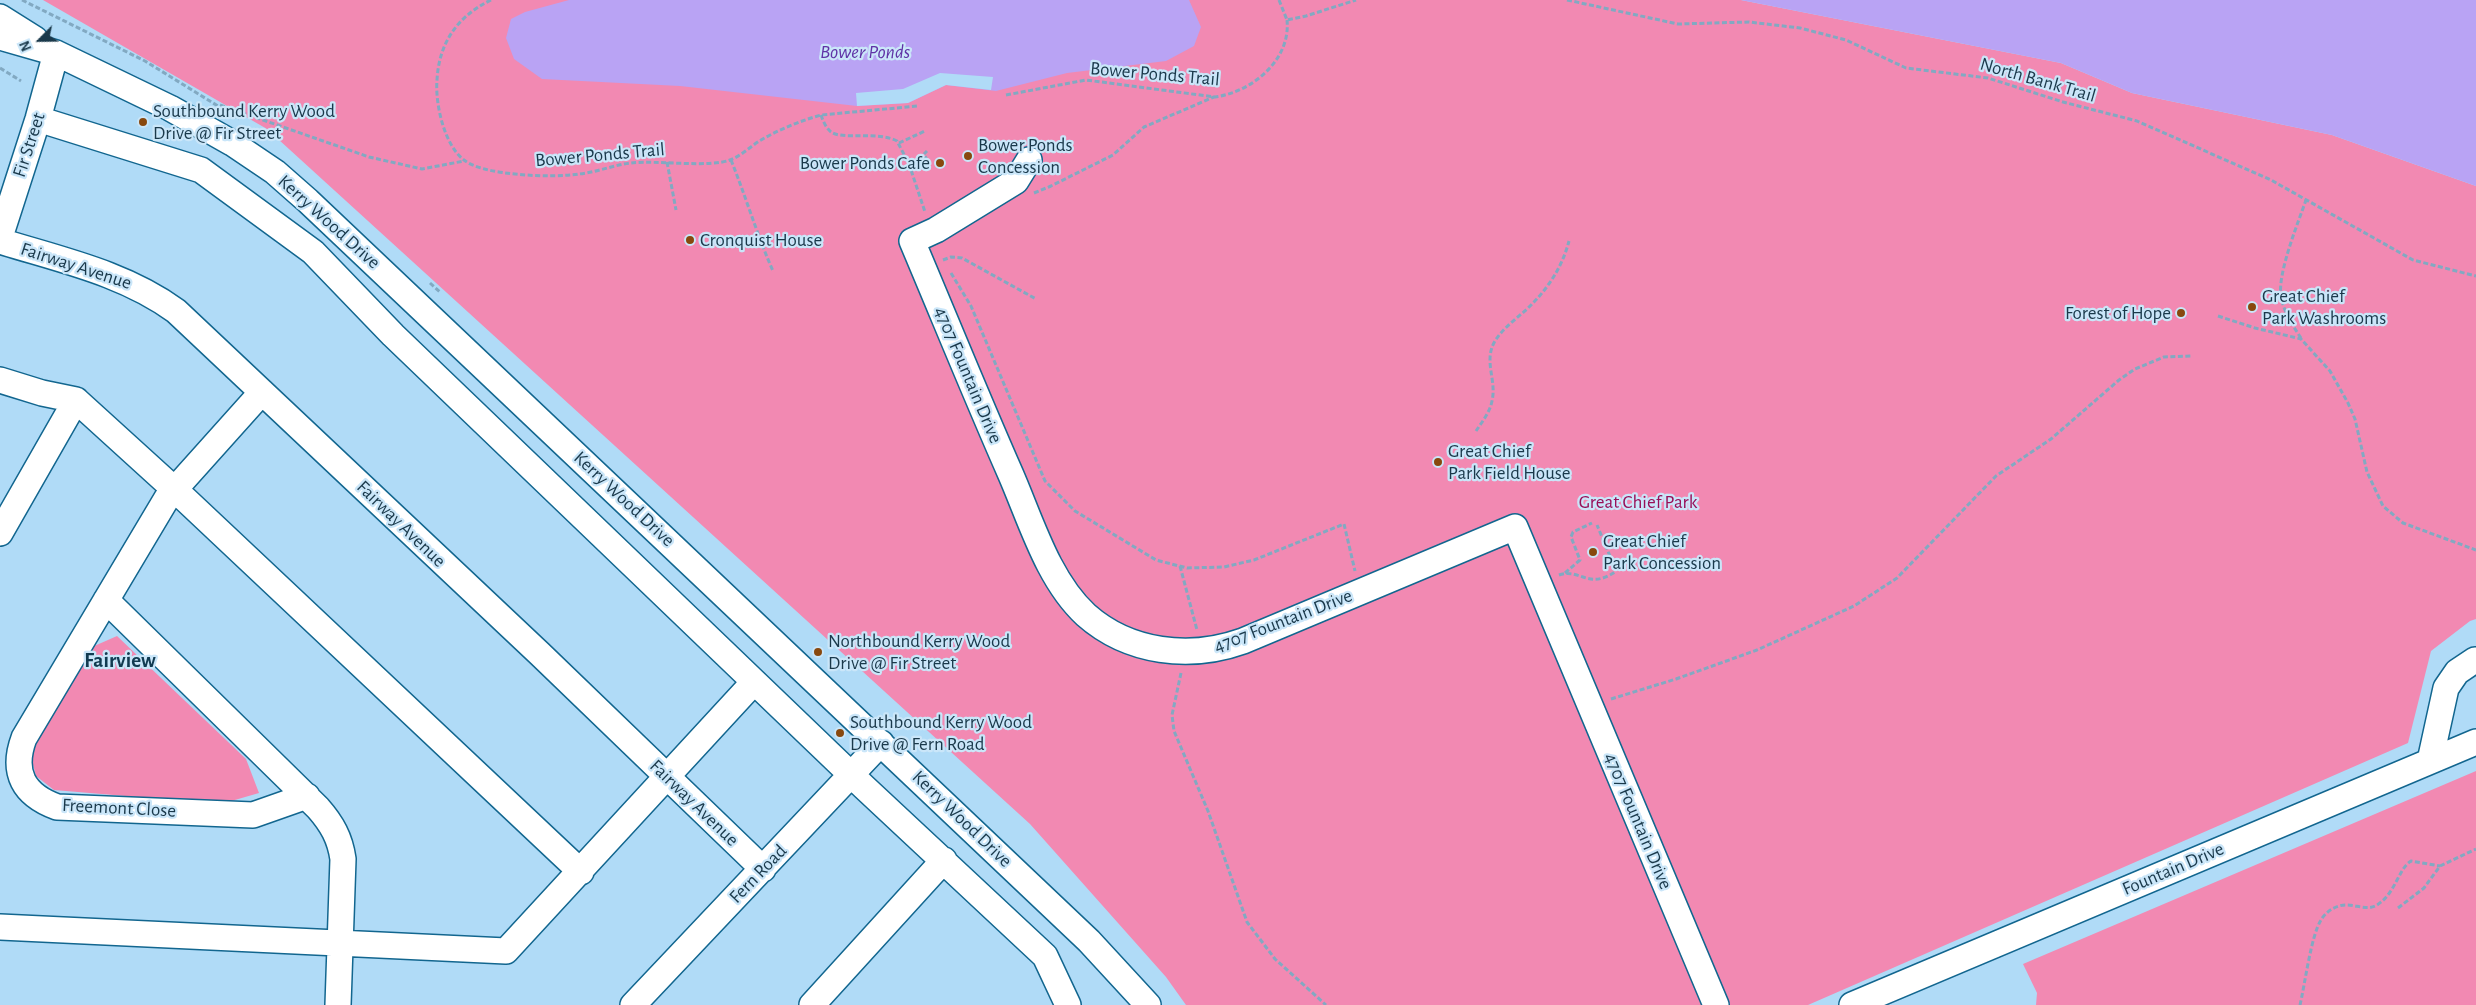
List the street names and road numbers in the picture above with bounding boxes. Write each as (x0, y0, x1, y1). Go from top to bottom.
street label: North Bank Trail (1977, 53, 2099, 107)
street label: Bower Ponds Trail (1089, 57, 1221, 91)
street label: Fir Street (8, 110, 50, 180)
street label: Bower Ponds Trail (534, 138, 666, 172)
street label: Kerry Wood Drive (273, 170, 385, 274)
street label: Fairway Avenue (18, 237, 134, 295)
street label: 4707 Fountain Drive (929, 303, 1007, 447)
street label: Kerry Wood Drive (569, 446, 679, 552)
street label: Fairway Avenue (352, 476, 450, 572)
street label: 4707 Fountain Drive (1211, 584, 1355, 658)
street label: 4707 Fountain Drive (1599, 749, 1677, 893)
street label: Fairway Avenue (645, 755, 743, 851)
street label: Kerry Wood Drive (907, 766, 1017, 872)
street label: Freemont Close (61, 794, 177, 822)
street label: Fountain Drive (2119, 837, 2227, 901)
street label: Fern Road (724, 840, 792, 908)

